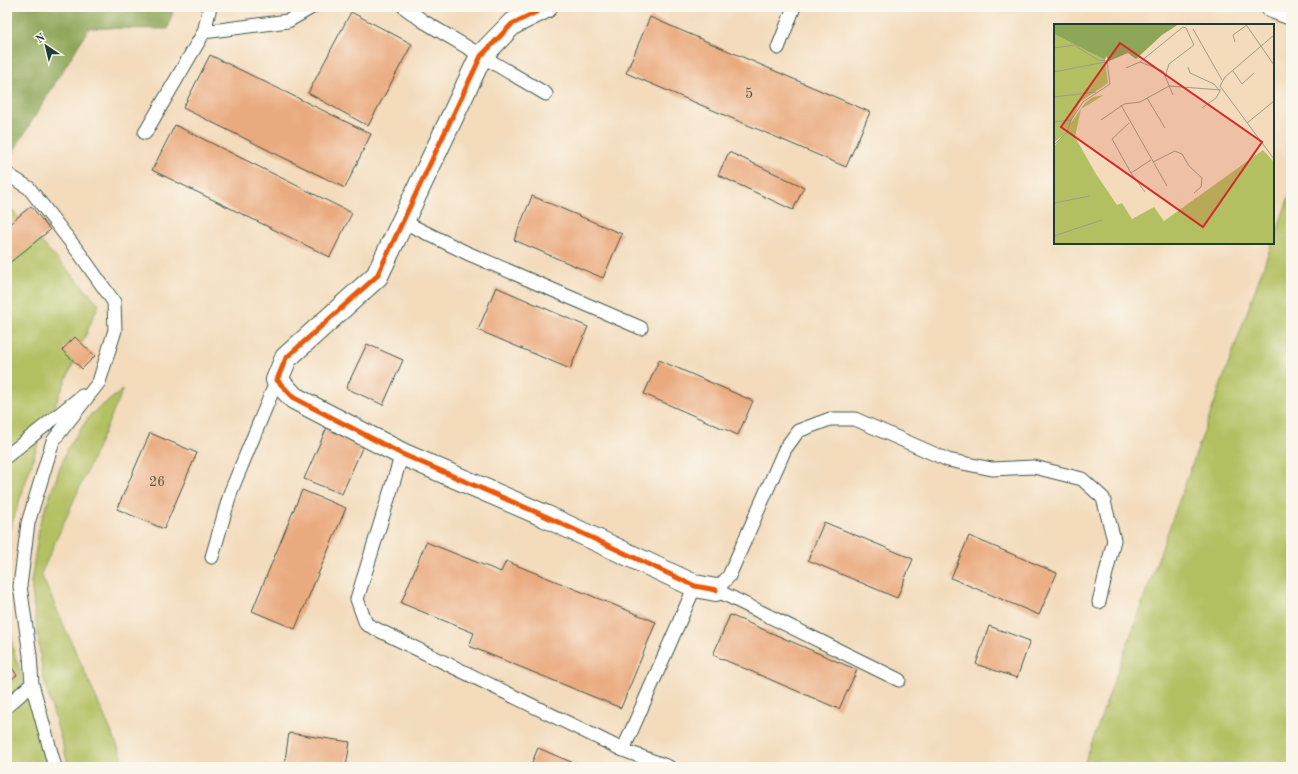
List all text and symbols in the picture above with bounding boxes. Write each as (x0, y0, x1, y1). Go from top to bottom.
inset map (1054, 24, 1274, 244)
north arrow (26, 26, 66, 66)
text: N (35, 32, 48, 46)
house number: 5 (745, 87, 753, 101)
house number: 26 (149, 475, 165, 489)

